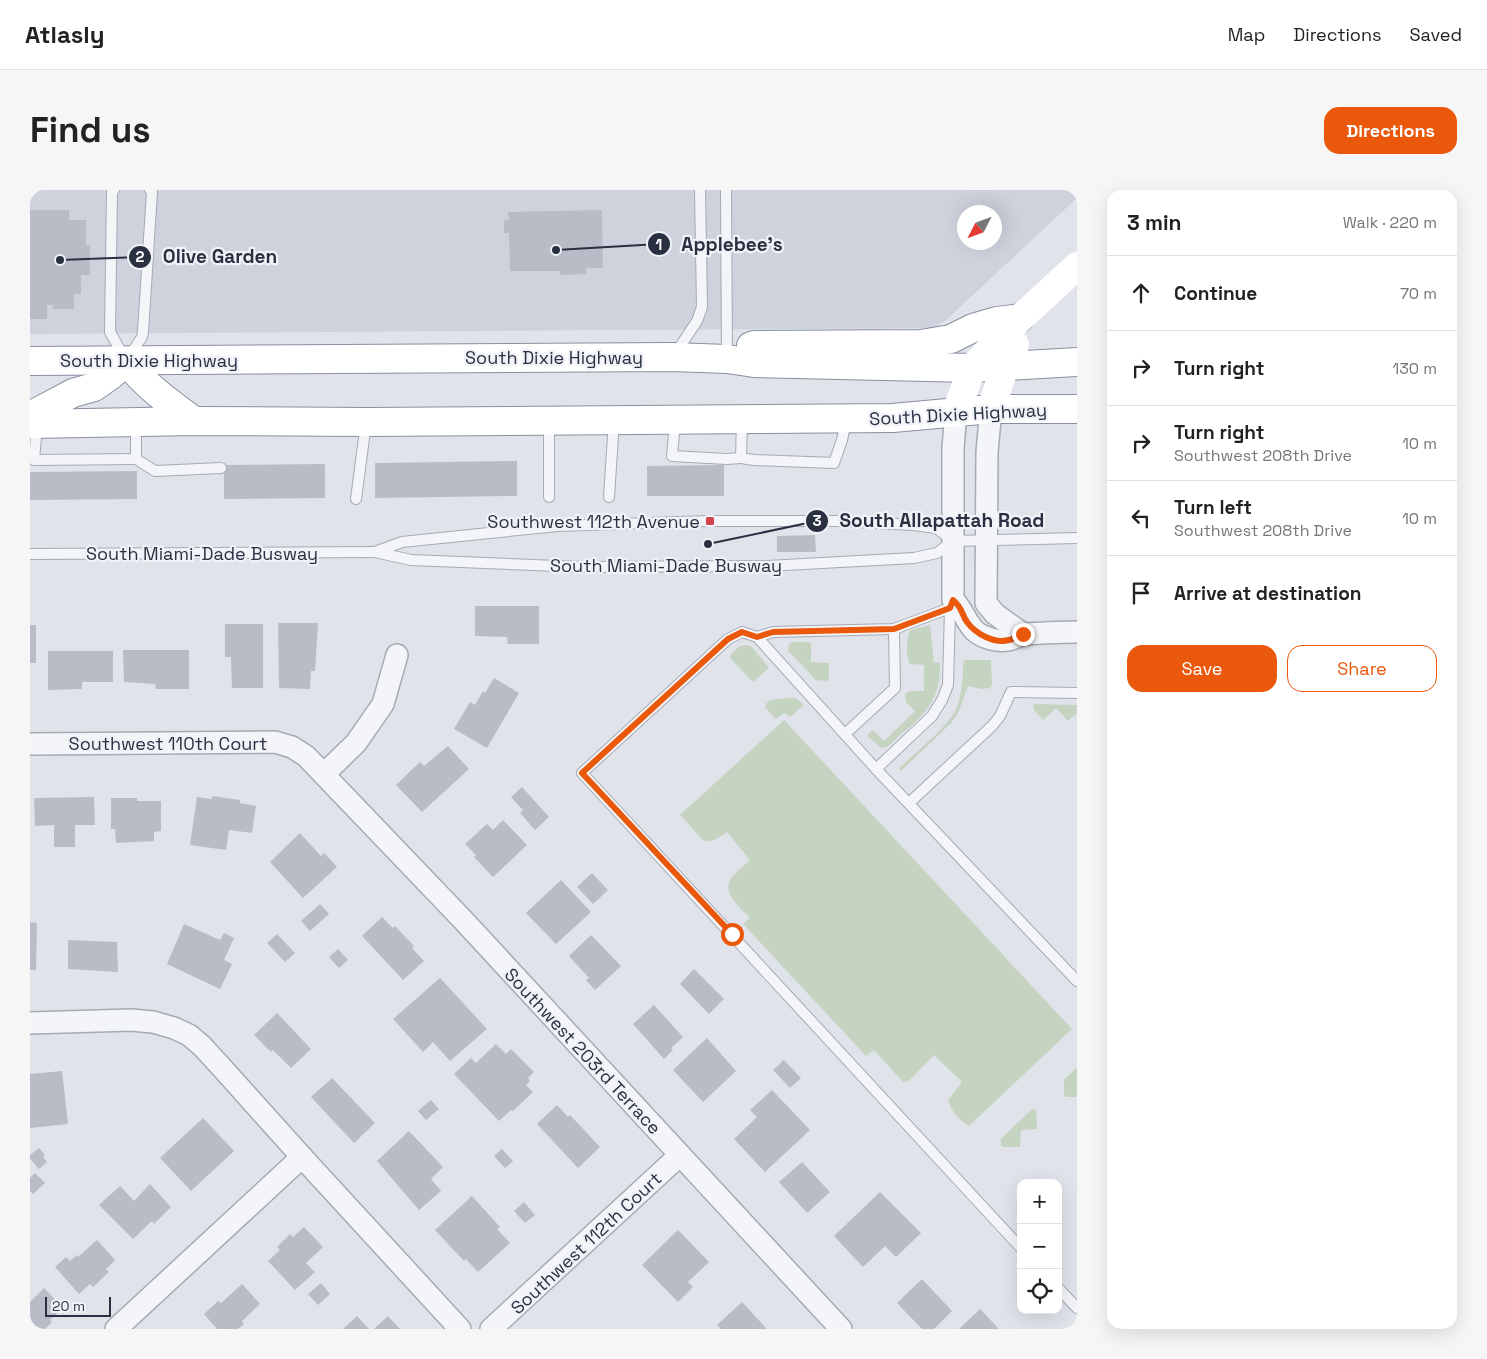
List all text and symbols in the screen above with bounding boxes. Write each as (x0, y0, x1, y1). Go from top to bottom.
text: Atlasly (25, 19, 104, 50)
text: Map (1228, 23, 1265, 46)
text: Directions (1293, 23, 1382, 46)
text: Saved (1410, 23, 1462, 46)
button: Directions (1324, 107, 1457, 154)
text: Find us (30, 108, 151, 152)
north arrow (957, 205, 1002, 250)
text: 3 min (1127, 209, 1182, 236)
text: Walk · 220 m (1343, 212, 1437, 233)
callout: Applebee's (646, 227, 793, 261)
text: Applebee's (681, 232, 783, 257)
text: 1 (656, 235, 662, 254)
callout: Olive Garden (127, 240, 287, 274)
text: Olive Garden (163, 244, 277, 269)
text: 2 (136, 247, 145, 266)
icon: ahead (1127, 279, 1155, 307)
text: Continue (1174, 281, 1257, 306)
text: 70 m (1400, 283, 1437, 304)
street label: South Dixie Highway (465, 346, 643, 369)
street label: South Dixie Highway (60, 349, 238, 372)
icon: right (1127, 354, 1155, 382)
text: Turn right (1174, 356, 1264, 381)
text: 130 m (1393, 358, 1437, 379)
street label: South Dixie Highway (869, 398, 1047, 430)
text: Turn right (1174, 420, 1264, 445)
icon: right (1127, 429, 1155, 457)
text: 10 m (1402, 433, 1437, 454)
text: Southwest 208th Drive (1174, 445, 1352, 466)
text: Turn left (1174, 495, 1252, 520)
callout: South Allapattah Road (804, 504, 1054, 538)
icon: left (1127, 504, 1155, 532)
text: South Allapattah Road (840, 508, 1044, 533)
text: 10 m (1402, 508, 1437, 529)
place label: Southwest 112th Avenue (487, 510, 700, 533)
text: 3 (812, 511, 822, 530)
marker: Southwest 112th Avenue (704, 515, 716, 527)
text: Southwest 208th Drive (1174, 520, 1352, 541)
street label: South Miami-Dade Busway (86, 542, 318, 565)
street label: South Miami-Dade Busway (550, 554, 782, 577)
icon: arrive (1127, 579, 1155, 607)
text: Arrive at destination (1174, 581, 1362, 606)
route end (1012, 623, 1035, 646)
button: Save (1127, 645, 1277, 692)
button: Share (1287, 645, 1437, 692)
street label: Southwest 110th Court (69, 732, 267, 755)
route start (721, 923, 744, 946)
street label: Southwest 203rd Terrace (500, 963, 666, 1139)
street label: Southwest 112th Court (506, 1167, 666, 1319)
map controls (1017, 1179, 1062, 1314)
button: + (1017, 1179, 1062, 1224)
button: − (1017, 1224, 1062, 1269)
button: locate (1017, 1269, 1062, 1314)
scale bar (45, 1294, 111, 1317)
text: 20 m (52, 1297, 85, 1315)

